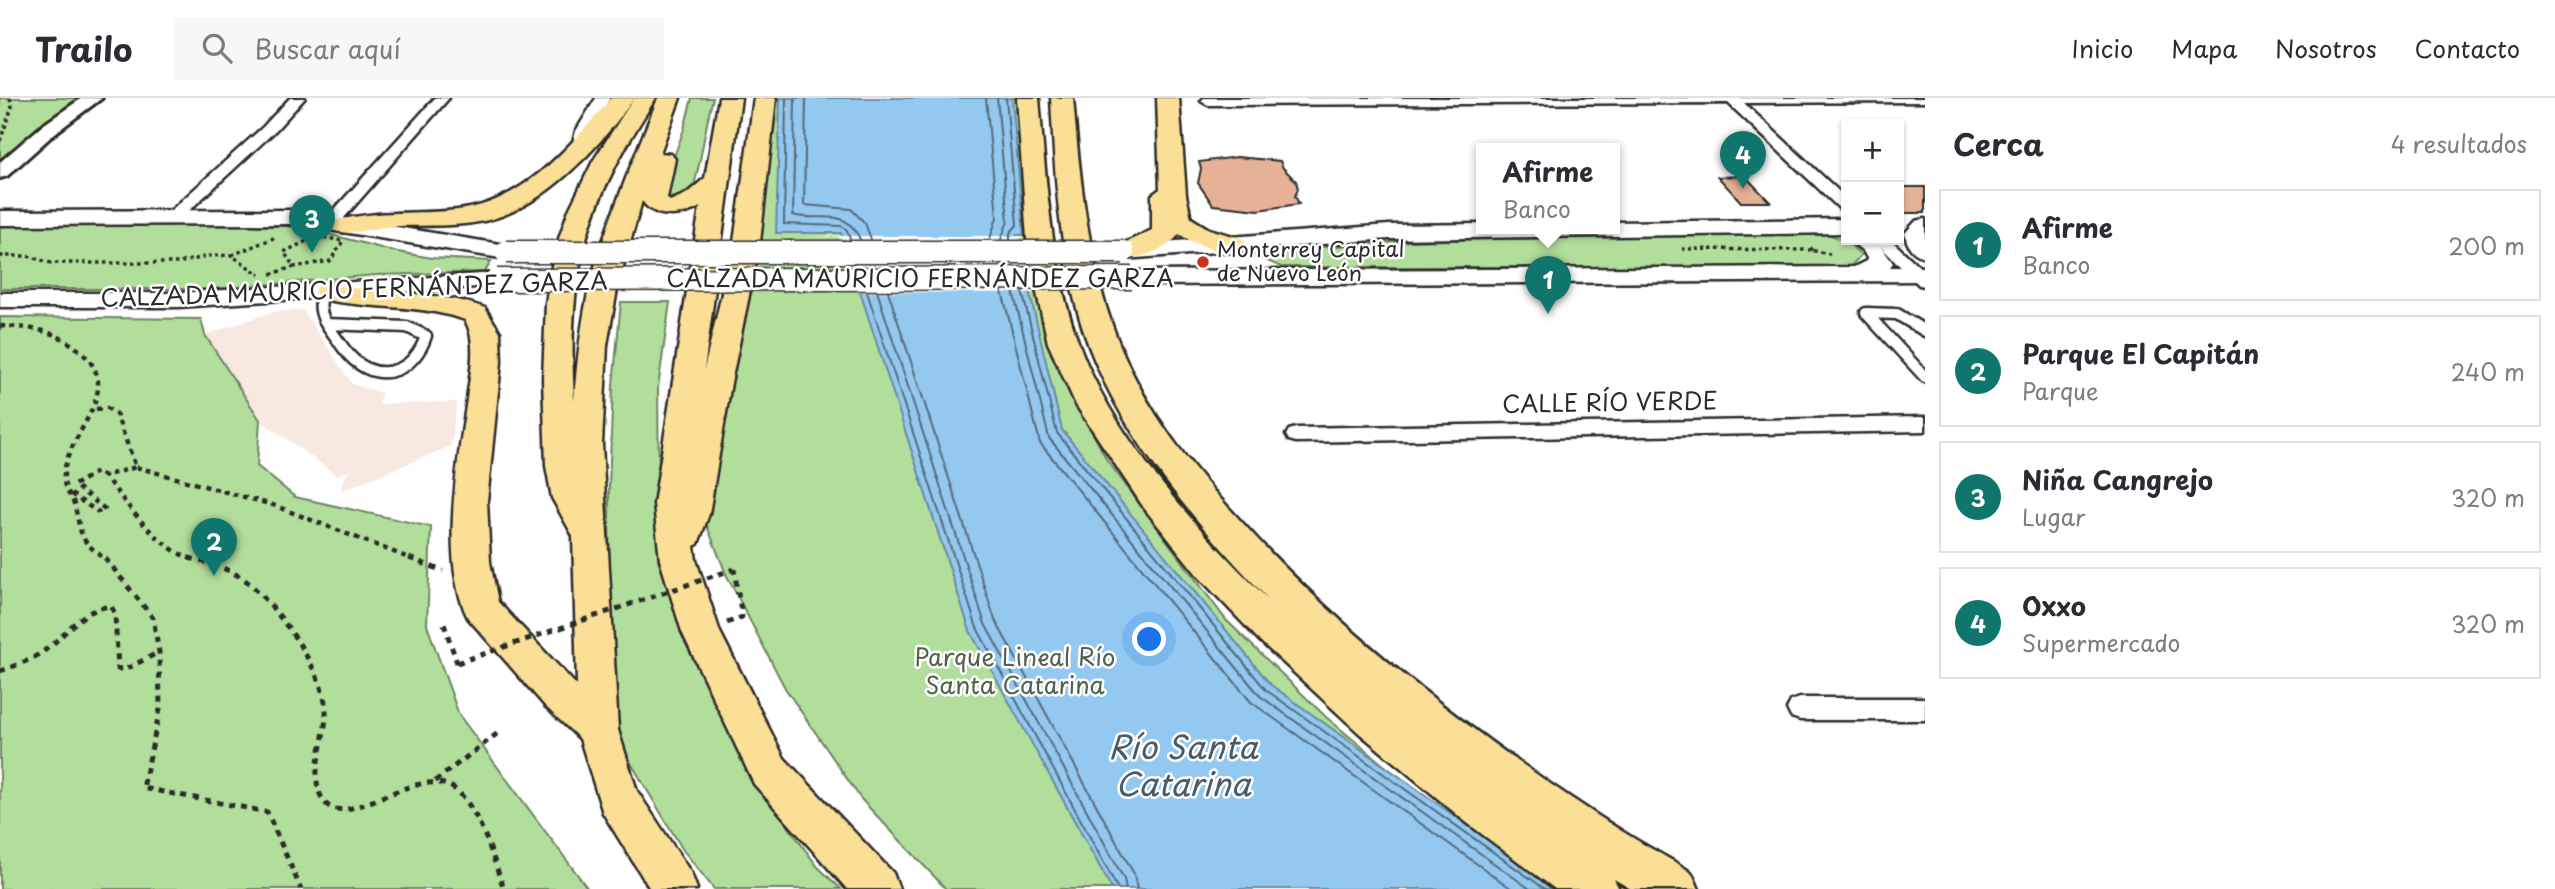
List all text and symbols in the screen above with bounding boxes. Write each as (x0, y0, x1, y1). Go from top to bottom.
search box (174, 17, 664, 80)
text: Trailo (35, 23, 132, 73)
icon: search (198, 29, 236, 67)
text: Buscar aquí (254, 29, 401, 68)
text: Inicio (2072, 30, 2133, 66)
text: Mapa (2171, 30, 2237, 66)
text: Nosotros (2275, 30, 2377, 66)
text: Contacto (2415, 30, 2520, 66)
map controls (1841, 119, 1904, 245)
button: + (1841, 119, 1904, 182)
text: Cerca (1953, 121, 2044, 166)
text: 4 resultados (2391, 126, 2527, 161)
pin: 4 (1720, 131, 1766, 189)
popup (1476, 143, 1620, 234)
text: Afirme (1503, 152, 1593, 191)
button: − (1841, 182, 1904, 245)
text: Banco (1503, 191, 1571, 226)
pin: 3 (289, 195, 335, 253)
text: Afirme (2022, 208, 2113, 247)
text: 1 (1973, 228, 1984, 263)
text: 200 m (2448, 228, 2525, 263)
place label: Monterrey Capital de Nuevo León (1217, 232, 1405, 288)
text: Banco (2022, 247, 2090, 282)
marker: Monterrey Capital de Nuevo León (1195, 254, 1211, 270)
pin: 1 (1525, 256, 1571, 314)
street label: CALZADA MAURICIO FERNÁNDEZ GARZA (666, 259, 1174, 295)
street label: CALZADA MAURICIO FERNÁNDEZ GARZA (100, 261, 608, 315)
text: Parque El Capitán (2022, 334, 2259, 373)
text: 2 (1970, 354, 1986, 389)
text: 240 m (2451, 354, 2525, 389)
text: Parque (2022, 373, 2099, 408)
street label: CALLE RÍO VERDE (1502, 381, 1718, 421)
text: Niña Cangrejo (2022, 460, 2213, 499)
text: 3 (1970, 480, 1986, 515)
text: 320 m (2451, 480, 2525, 515)
text: Lugar (2022, 499, 2085, 534)
pin: 2 (191, 518, 237, 576)
text: Oxxo (2022, 586, 2086, 625)
text: 4 (1970, 606, 1986, 641)
text: 320 m (2451, 606, 2525, 641)
your location (1132, 622, 1166, 656)
text: Supermercado (2022, 625, 2180, 660)
park label: Parque Lineal Río Santa Catarina (915, 638, 1115, 702)
water label: Río Santa Catarina (1108, 722, 1259, 807)

